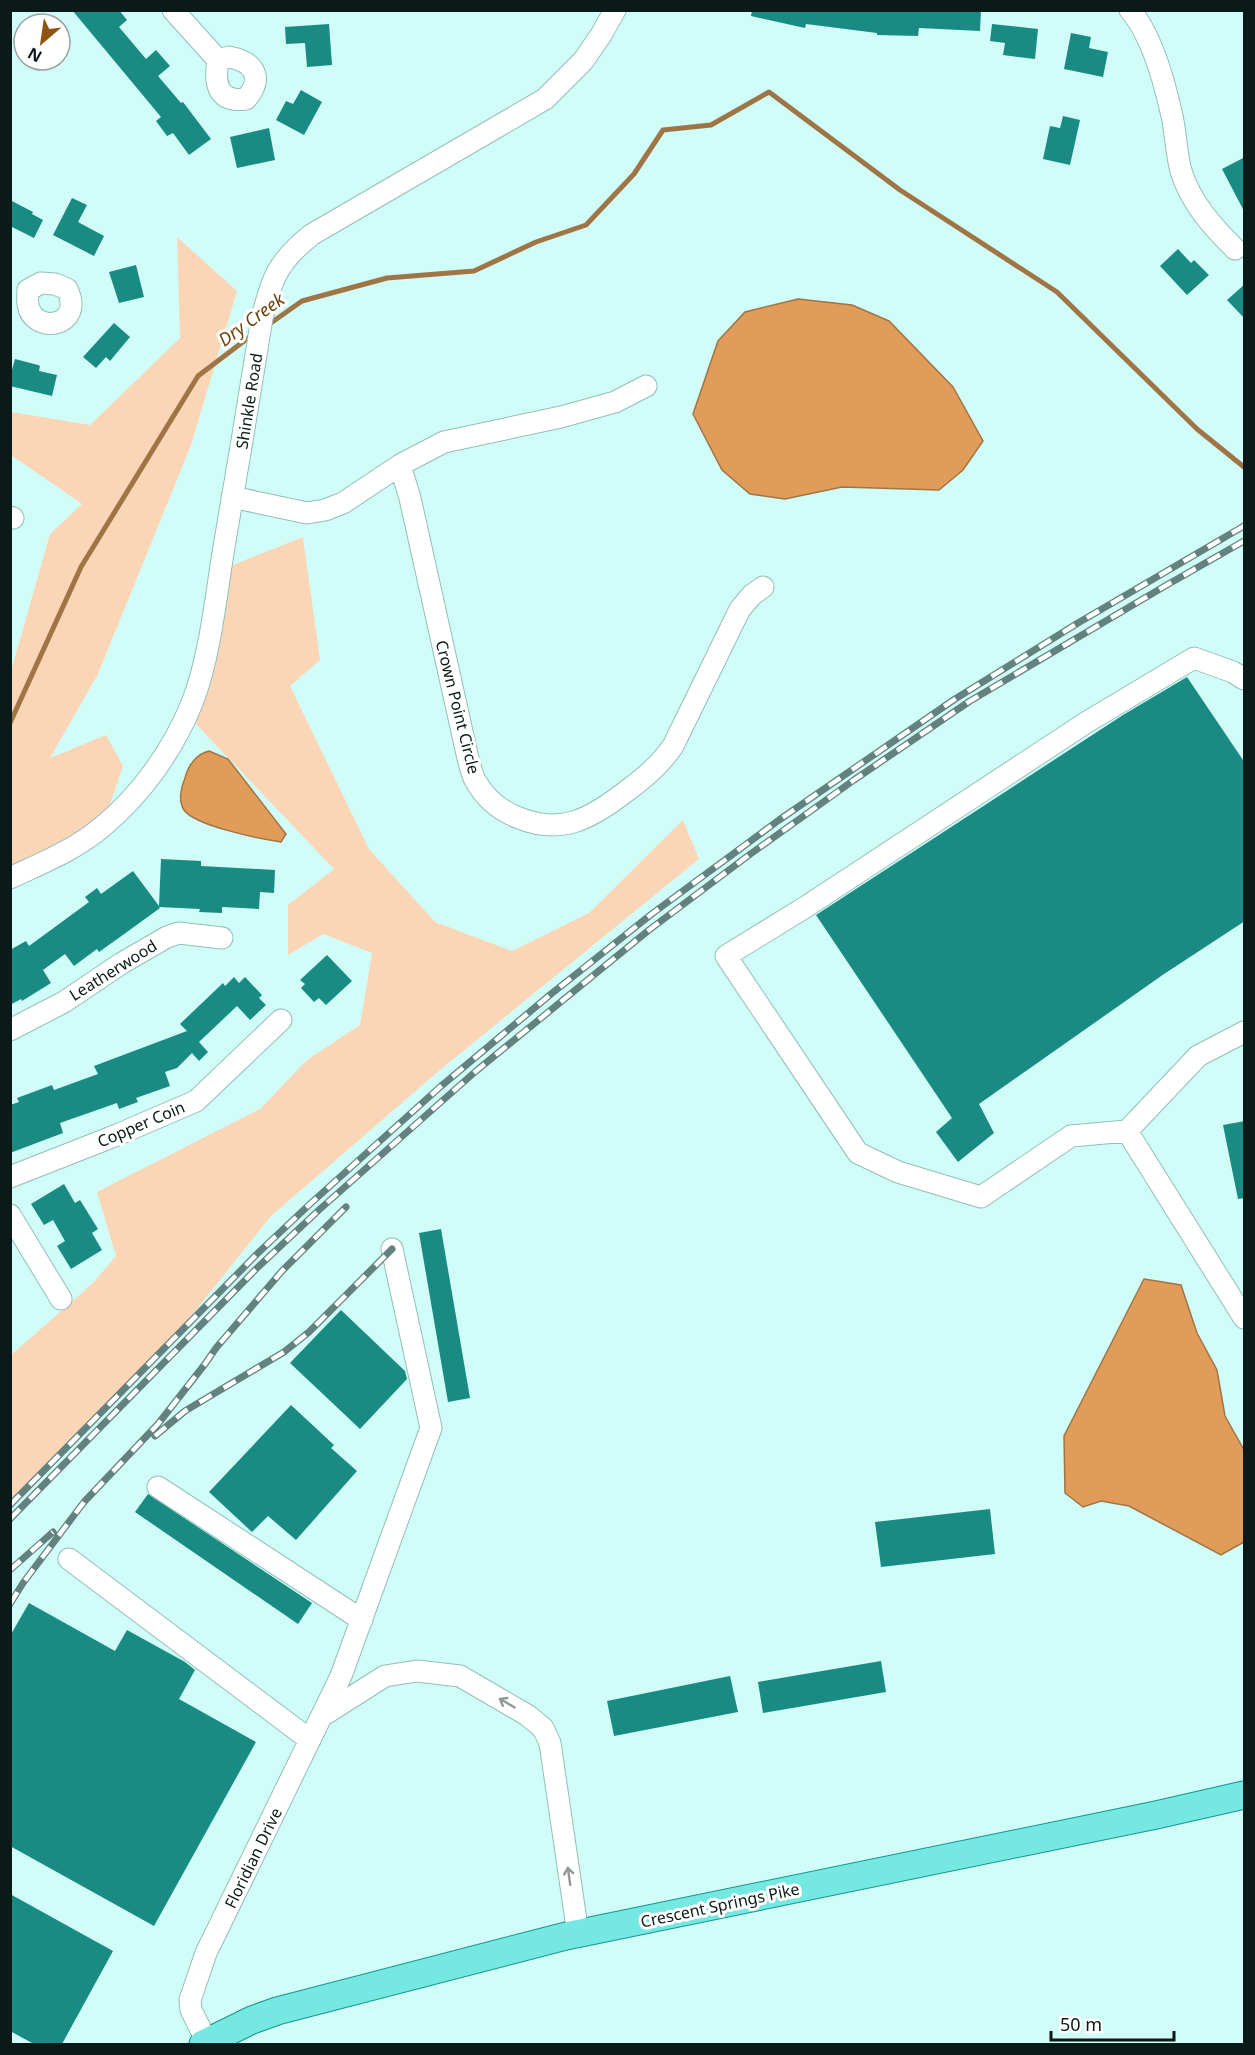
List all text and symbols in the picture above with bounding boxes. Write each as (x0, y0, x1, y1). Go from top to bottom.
north arrow (12, 12, 72, 72)
text: N (24, 42, 46, 68)
water label: Dry Creek (213, 286, 290, 351)
street label: Shinkle Road (231, 351, 267, 451)
street label: Crown Point Circle (431, 638, 485, 776)
street label: Leatherwood (65, 934, 161, 1006)
street label: Copper Coin (94, 1096, 188, 1152)
one-way arrow (499, 1697, 516, 1709)
street label: Floridian Drive (219, 1804, 287, 1912)
one-way arrow (564, 1867, 575, 1887)
street label: Crescent Springs Pike (639, 1877, 801, 1933)
scale bar (1051, 2004, 1174, 2042)
text: 50 m (1060, 2012, 1102, 2036)

